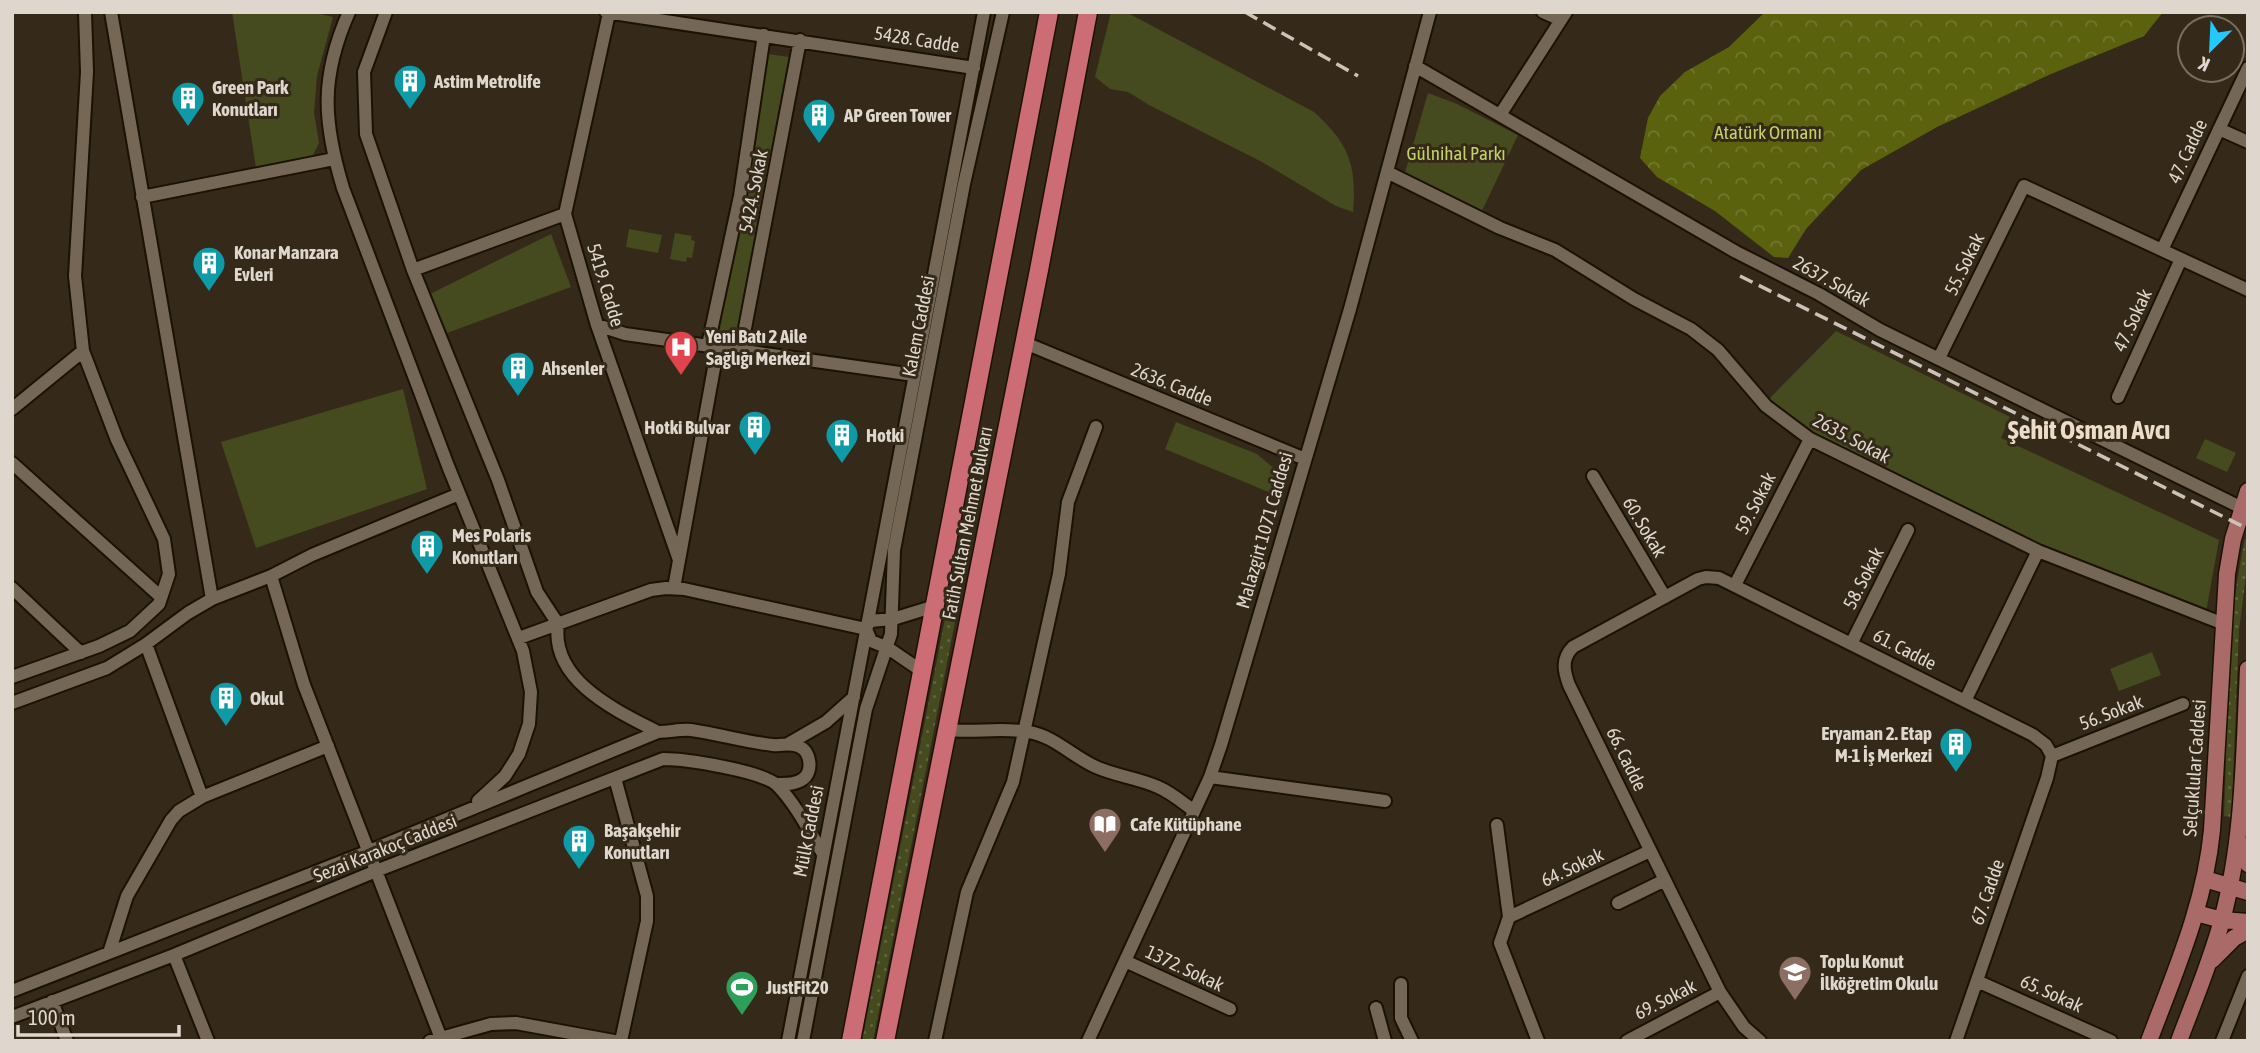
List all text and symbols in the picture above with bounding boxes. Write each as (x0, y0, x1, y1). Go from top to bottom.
north arrow (2176, 14, 2246, 84)
street label: 5428. Cadde (873, 21, 961, 57)
text: K (2195, 52, 2213, 76)
building icon: Astim Metrolife (391, 62, 429, 111)
place label: Astim Metrolife (433, 70, 541, 92)
place label: Green Park Konutları (212, 76, 289, 120)
building icon: Green Park Konutları (169, 79, 207, 128)
building icon: AP Green Tower (800, 96, 838, 145)
place label: AP Green Tower (843, 104, 952, 126)
street label: 47. Cadde (2163, 116, 2211, 186)
park label: Atatürk Ormanı (1714, 121, 1822, 143)
park label: Gülnihal Parkı (1406, 142, 1506, 164)
street label: 5424. Sokak (734, 147, 772, 234)
street label: 55. Sokak (1940, 229, 1989, 299)
place label: Konar Manzara Evleri (234, 241, 339, 285)
street label: 5419. Cadde (583, 241, 629, 329)
building icon: Konar Manzara Evleri (190, 244, 228, 293)
street label: 2637. Sokak (1790, 251, 1875, 311)
street label: Kalem Caddesi (897, 274, 939, 378)
street label: 47. Sokak (2108, 285, 2156, 355)
place label: Yeni Batı 2 Aile Sağlığı Merkezi (705, 325, 810, 369)
hospital icon: Yeni Batı 2 Aile Sağlığı Merkezi (662, 328, 700, 377)
building icon: Ahsenler (499, 349, 537, 398)
place label: Ahsenler (541, 357, 605, 379)
street label: 2636. Cadde (1128, 358, 1216, 410)
building icon: Hotki Bulvar (736, 408, 774, 457)
street label: 2635. Sokak (1810, 409, 1895, 468)
district label: Şehit Osman Avcı (2008, 415, 2170, 445)
place label: Hotki Bulvar (644, 416, 730, 438)
building icon: Hotki (823, 416, 861, 465)
place label: Hotki (866, 424, 904, 446)
street label: Fatih Sultan Mehmet Bulvarı (937, 424, 997, 622)
street label: Malazgirt 1071 Caddesi (1231, 449, 1297, 611)
street label: 59. Sokak (1730, 468, 1780, 538)
street label: 60. Sokak (1618, 493, 1672, 562)
place label: Mes Polaris Konutları (452, 524, 532, 568)
building icon: Mes Polaris Konutları (408, 527, 446, 576)
street label: 58. Sokak (1838, 543, 1888, 613)
street label: 61. Cadde (1870, 624, 1940, 674)
building icon: Okul (207, 679, 245, 728)
place label: Okul (250, 687, 285, 709)
street label: 56. Sokak (2076, 690, 2146, 734)
street label: Selçuklular Caddesi (2178, 699, 2210, 837)
place label: Eryaman 2. Etap M-1 İş Merkezi (1821, 722, 1932, 766)
street label: 66. Cadde (1602, 724, 1652, 794)
building icon: Eryaman 2. Etap M-1 İş Merkezi (1937, 725, 1975, 774)
street label: Mülk Caddesi (788, 783, 828, 879)
library icon: Cafe Kütüphane (1086, 805, 1124, 854)
street label: Sezai Karakoç Caddesi (310, 809, 460, 887)
place label: Cafe Kütüphane (1130, 813, 1242, 835)
place label: Başakşehir Konutları (604, 819, 681, 863)
building icon: Başakşehir Konutları (560, 822, 598, 871)
street label: 64. Sokak (1537, 843, 1607, 891)
street label: 67. Cadde (1966, 856, 2008, 928)
street label: 1372. Sokak (1142, 940, 1228, 996)
place label: Toplu Konut İlköğretim Okulu (1820, 950, 1938, 994)
school or university icon: Toplu Konut İlköğretim Okulu (1776, 953, 1814, 1002)
sports icon: JustFit20 (723, 968, 761, 1017)
street label: 65. Sokak (2017, 969, 2087, 1017)
street label: 69. Sokak (1630, 974, 1700, 1024)
place label: JustFit20 (765, 976, 829, 998)
scale bar (18, 993, 178, 1038)
text: 100 m (28, 1005, 76, 1029)

